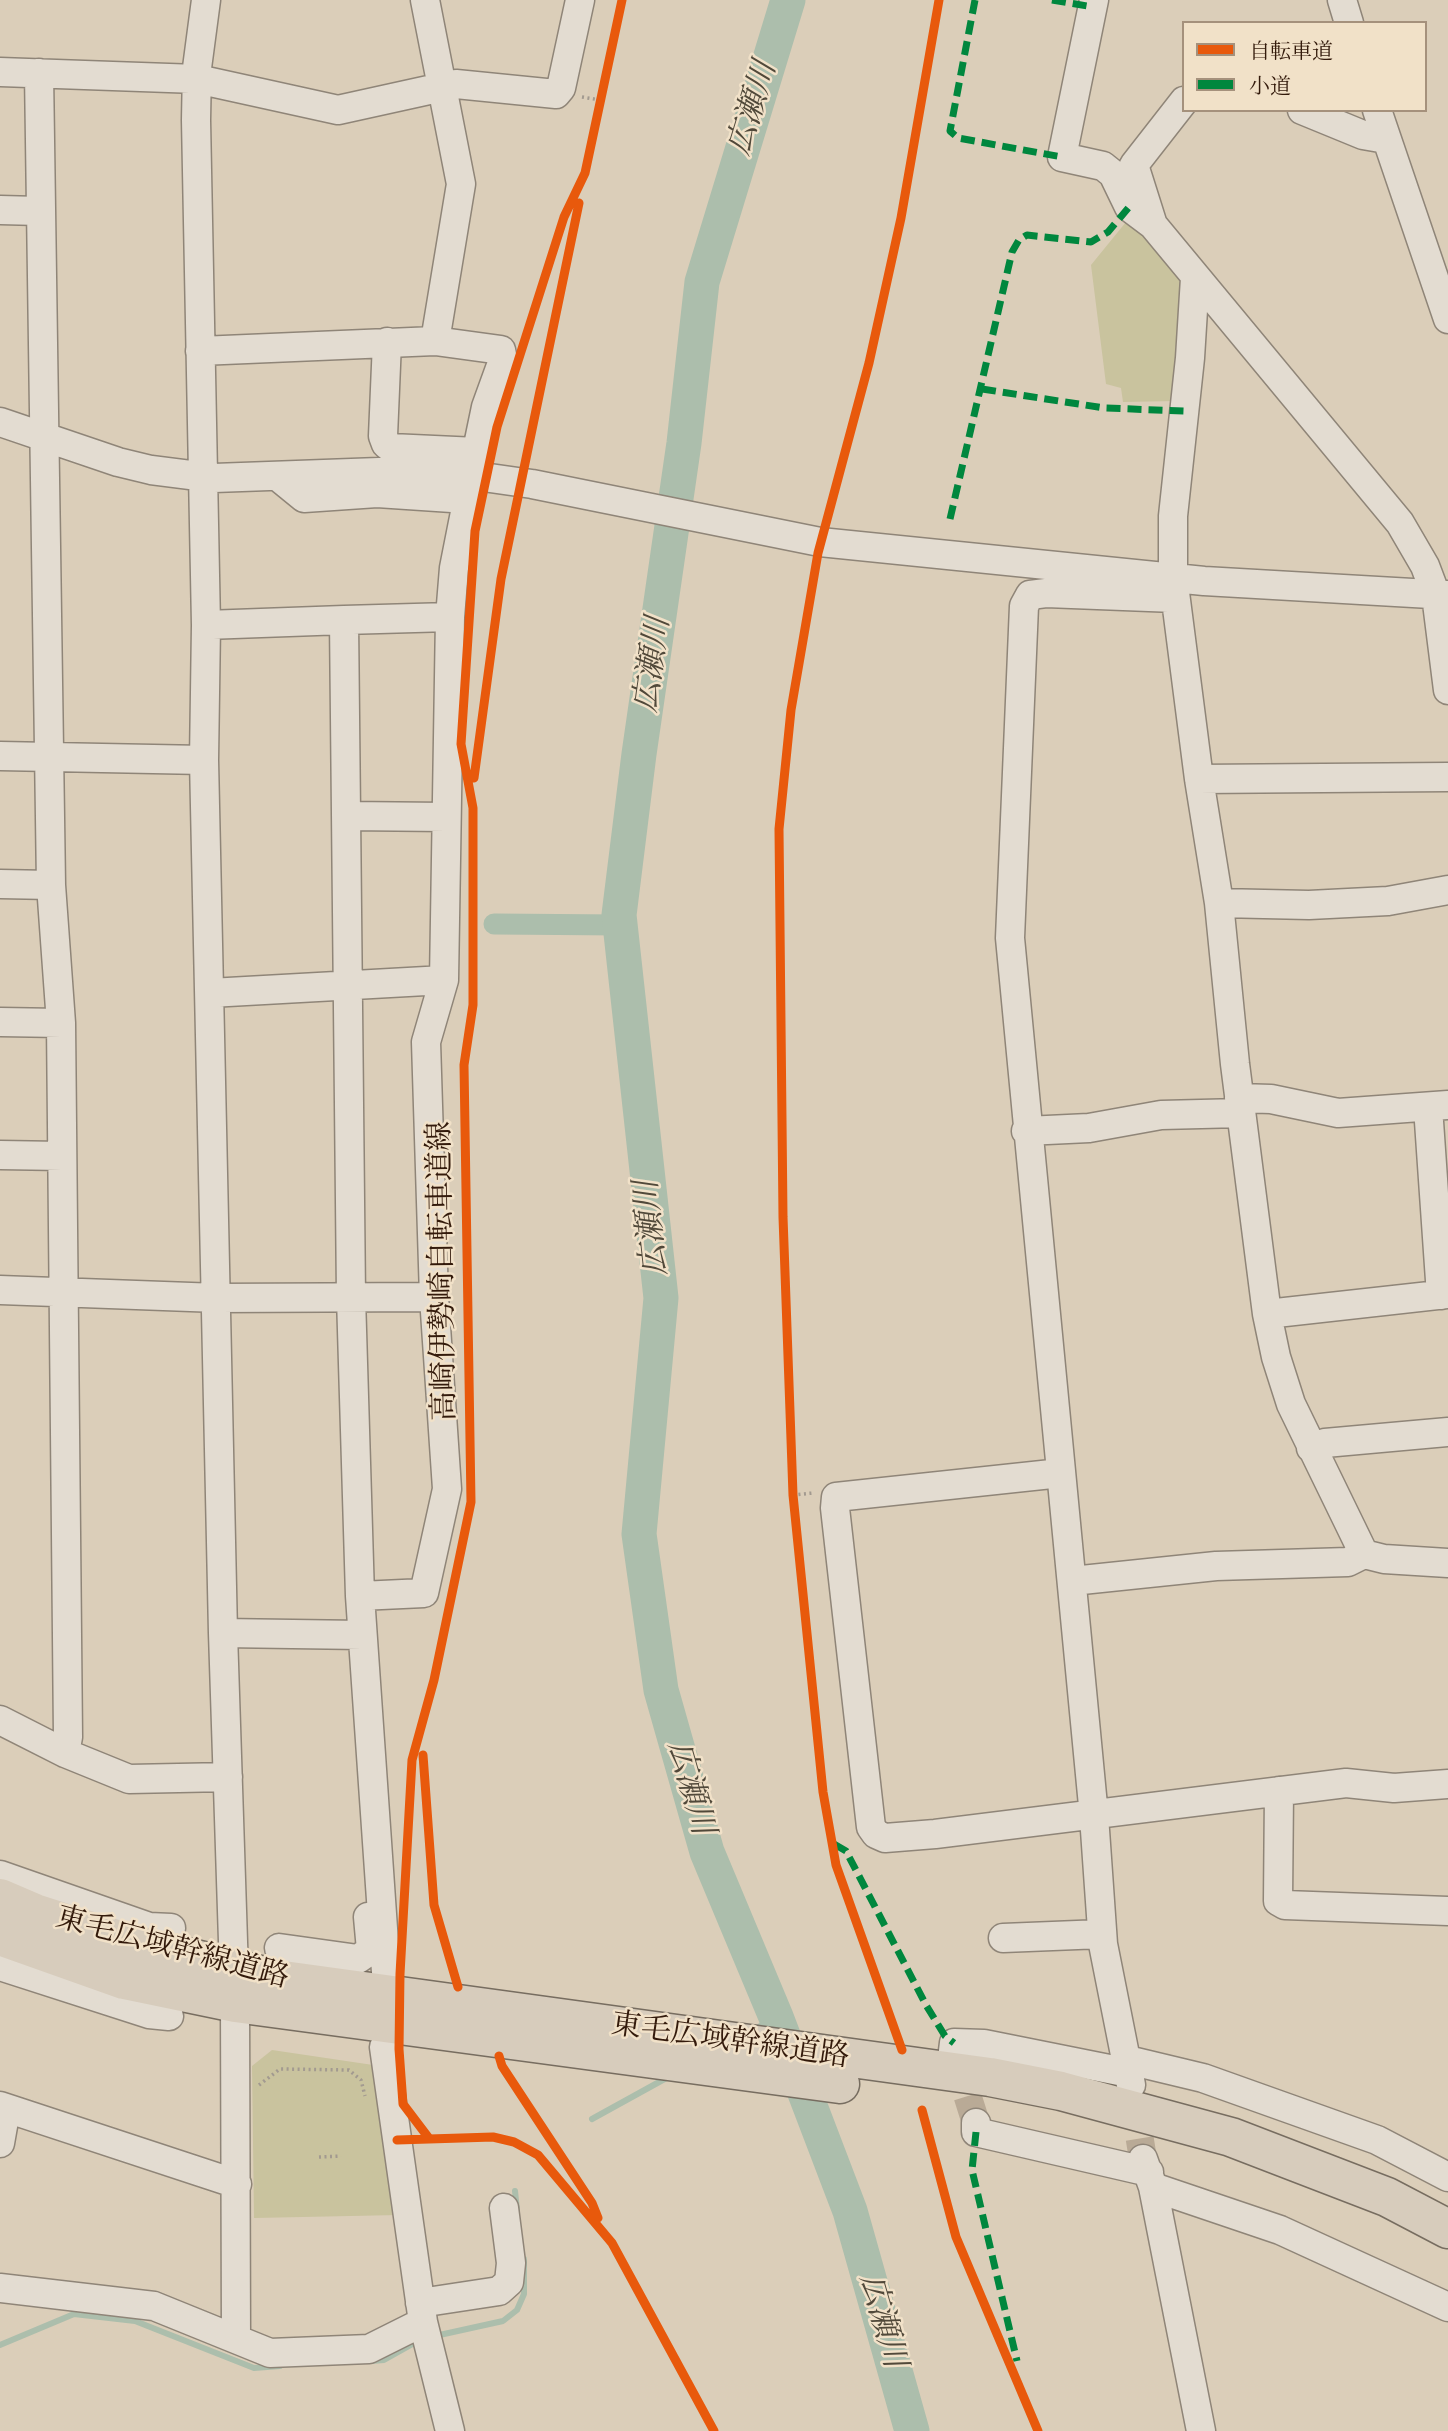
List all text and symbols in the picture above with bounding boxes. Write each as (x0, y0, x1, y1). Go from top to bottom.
legend (1182, 21, 1427, 112)
text: 自転車道 (1249, 37, 1333, 66)
water label: 広瀬川 (722, 57, 786, 161)
text: 小道 (1249, 72, 1291, 101)
water label: 広瀬川 (628, 615, 680, 715)
street label: 高崎伊勢崎自転車道線 (423, 1121, 465, 1421)
water label: 広瀬川 (629, 1178, 677, 1278)
water label: 広瀬川 (657, 1737, 721, 1839)
street label: 東毛広域幹線道路 (51, 1901, 293, 1997)
street label: 東毛広域幹線道路 (609, 2007, 851, 2077)
water label: 広瀬川 (849, 2270, 913, 2372)

